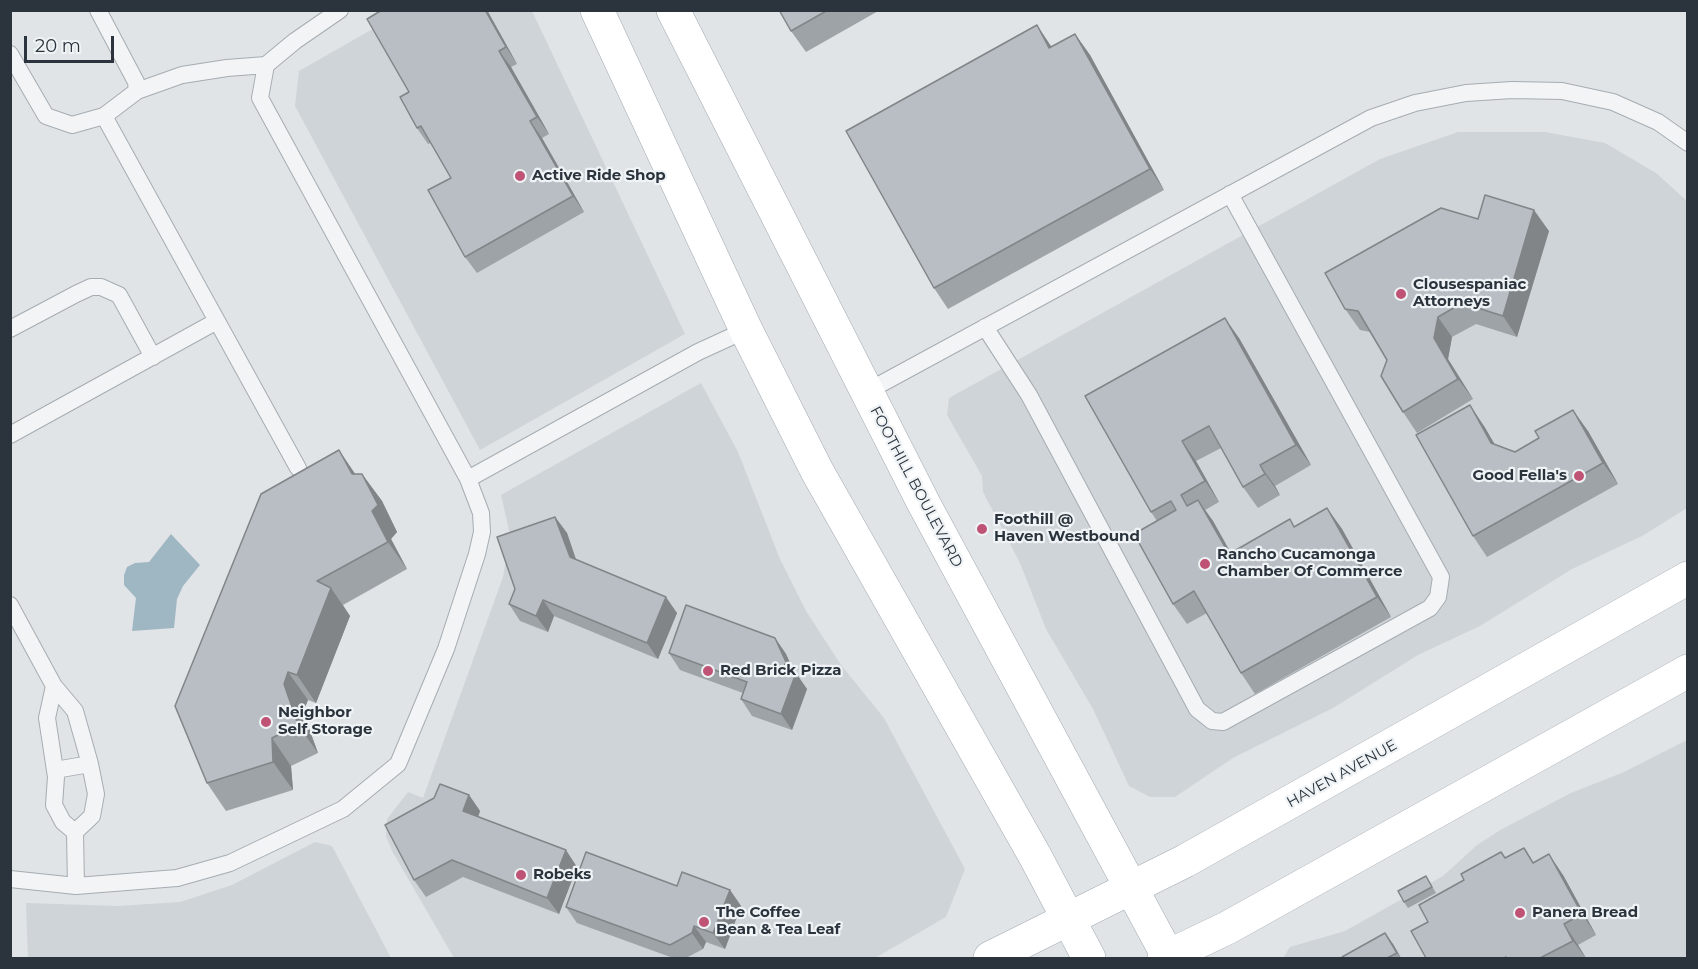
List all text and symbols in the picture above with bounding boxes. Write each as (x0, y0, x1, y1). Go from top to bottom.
scale bar (27, 24, 117, 62)
text: 20 m (35, 35, 81, 57)
place label: Active Ride Shop (532, 167, 666, 185)
marker: Active Ride Shop (513, 169, 527, 183)
place label: Clousespaniac Attorneys (1413, 276, 1526, 311)
marker: Clousespaniac Attorneys (1394, 287, 1408, 301)
street label: FOOTHILL BOULEVARD (866, 403, 966, 571)
place label: Good Fella's (1473, 467, 1567, 485)
marker: Good Fella's (1572, 469, 1586, 483)
place label: Foothill @ Haven Westbound (994, 511, 1140, 546)
marker: Foothill @ Haven Westbound (975, 522, 989, 536)
place label: Rancho Cucamonga Chamber Of Commerce (1217, 546, 1402, 581)
marker: Rancho Cucamonga Chamber Of Commerce (1198, 557, 1212, 571)
place label: Red Brick Pizza (720, 662, 841, 680)
marker: Red Brick Pizza (701, 664, 715, 678)
place label: Neighbor Self Storage (278, 704, 372, 739)
marker: Neighbor Self Storage (259, 715, 273, 729)
street label: HAVEN AVENUE (1284, 736, 1400, 812)
place label: Robeks (533, 866, 591, 884)
marker: Robeks (514, 868, 528, 882)
place label: The Coffee Bean & Tea Leaf (716, 904, 840, 939)
place label: Panera Bread (1532, 904, 1638, 922)
marker: Panera Bread (1513, 906, 1527, 920)
marker: The Coffee Bean & Tea Leaf (697, 915, 711, 929)

